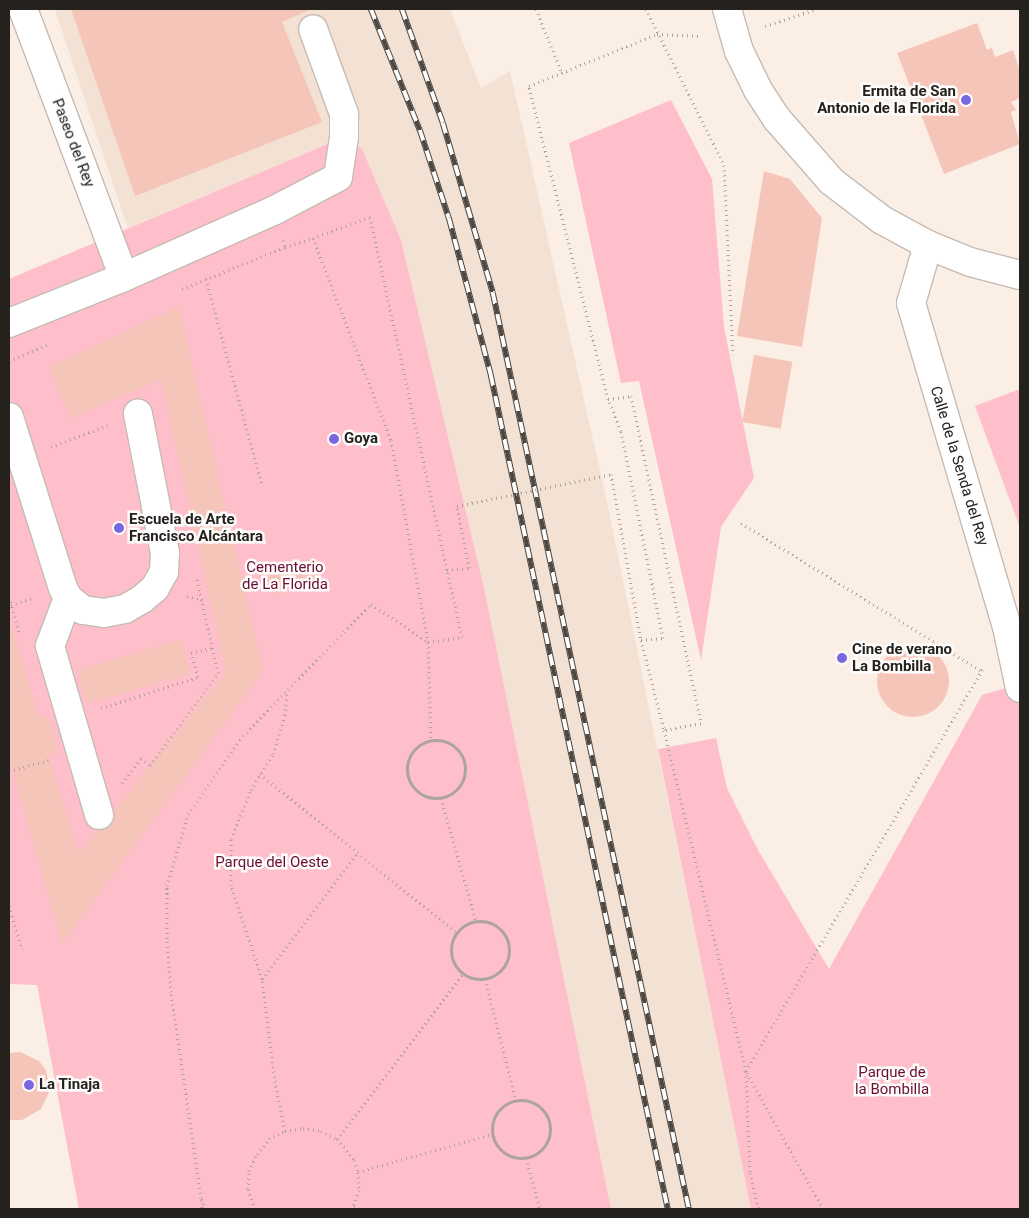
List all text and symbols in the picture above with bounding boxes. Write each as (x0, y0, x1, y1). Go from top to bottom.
place label: Ermita de San Antonio de la Florida (817, 82, 956, 117)
marker: Ermita de San Antonio de la Florida (960, 94, 972, 106)
street label: Paseo del Rey (48, 96, 98, 190)
street label: Calle de la Senda del Rey (926, 384, 992, 548)
place label: Goya (344, 430, 378, 448)
marker: Goya (328, 433, 340, 445)
place label: Escuela de Arte Francisco Alcántara (129, 510, 263, 545)
marker: Escuela de Arte Francisco Alcántara (113, 522, 125, 534)
park label: Cementerio de La Florida (242, 558, 328, 593)
place label: Cine de verano La Bombilla (852, 640, 952, 675)
marker: Cine de verano La Bombilla (836, 652, 848, 664)
park label: Parque del Oeste (215, 854, 329, 872)
park label: Parque de la Bombilla (855, 1063, 929, 1098)
place label: La Tinaja (39, 1076, 101, 1094)
marker: La Tinaja (23, 1079, 35, 1091)

